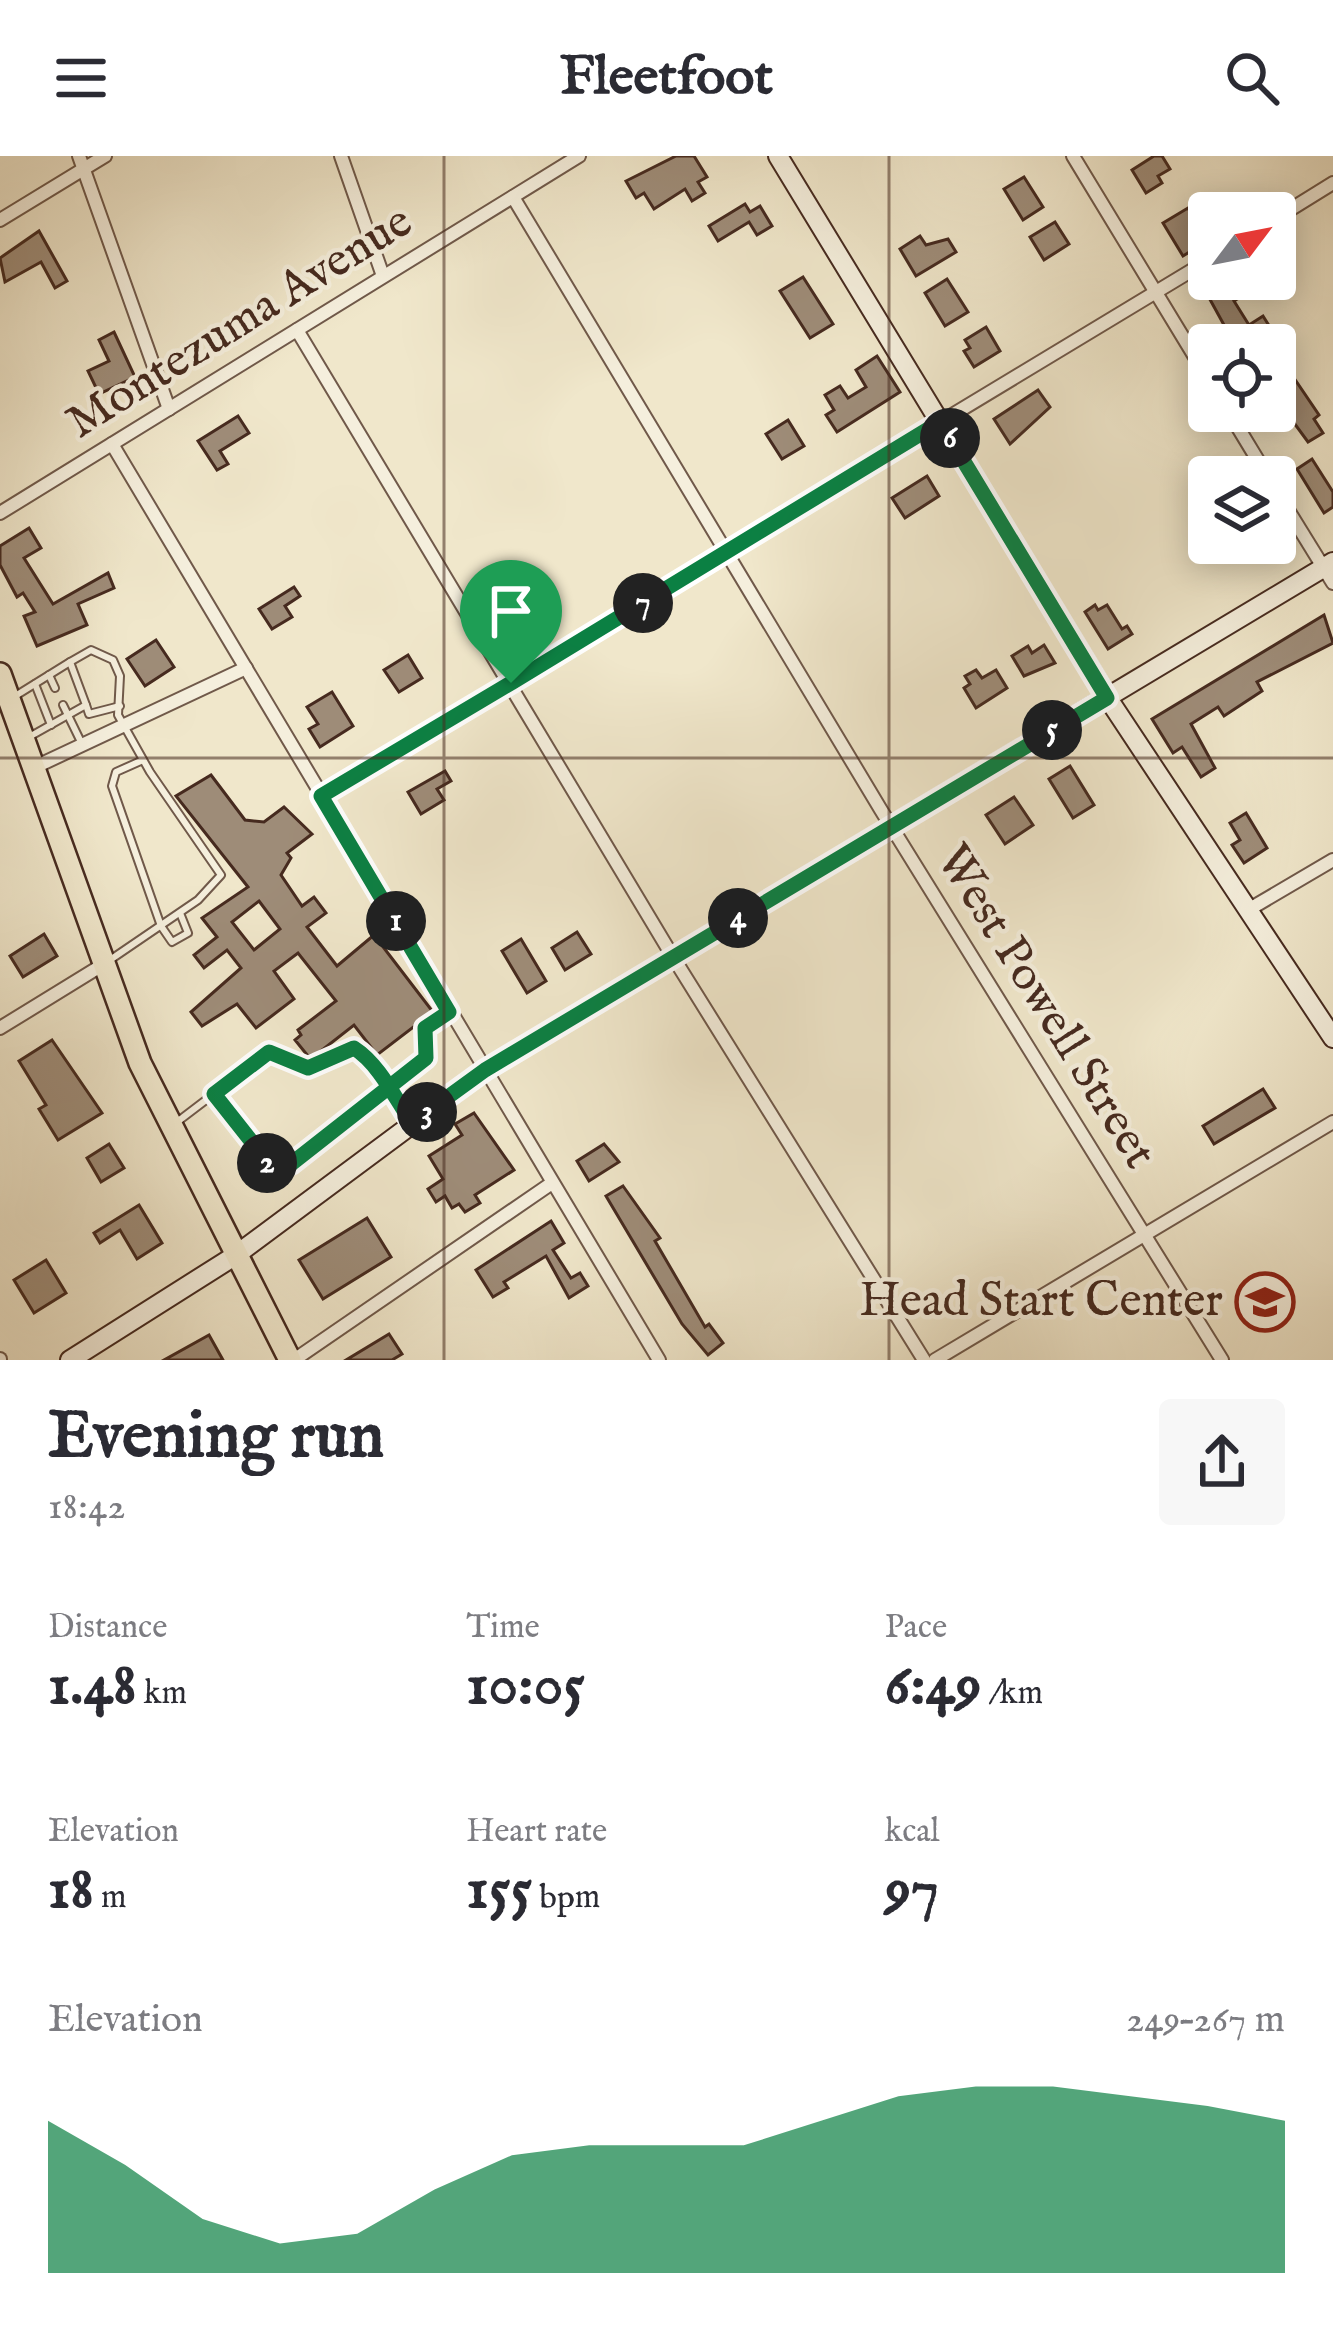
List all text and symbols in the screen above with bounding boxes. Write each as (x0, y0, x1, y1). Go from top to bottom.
text: Fleetfoot (560, 44, 773, 113)
icon: menu (48, 45, 114, 111)
icon: search (1219, 45, 1285, 111)
north arrow (1188, 192, 1296, 300)
map controls (1188, 192, 1296, 564)
street label: Montezuma Avenue (56, 193, 424, 453)
button: locate (1188, 324, 1296, 432)
pin: 6 (920, 408, 980, 468)
text: 6 (943, 417, 957, 459)
button: layers (1188, 456, 1296, 564)
pin (460, 560, 562, 683)
pin: 7 (613, 573, 673, 633)
icon: arrive (478, 578, 544, 644)
text: 7 (635, 582, 651, 624)
pin: 5 (1022, 700, 1082, 760)
text: 5 (1046, 709, 1058, 751)
street label: West Powell Street (921, 834, 1169, 1180)
pin: 4 (708, 888, 768, 948)
pin: 1 (366, 891, 426, 951)
text: 4 (730, 897, 746, 939)
text: 1 (390, 900, 402, 942)
pin: 3 (397, 1082, 457, 1142)
text: 3 (421, 1091, 433, 1133)
pin: 2 (237, 1133, 297, 1193)
text: 2 (259, 1142, 275, 1184)
school or university icon: Head Start Center (1234, 1271, 1296, 1333)
place label: Head Start Center (859, 1272, 1223, 1332)
text: Evening run (48, 1396, 384, 1480)
button: share (1159, 1399, 1285, 1525)
text: 18:42 (48, 1483, 126, 1532)
text: Distance (48, 1607, 167, 1649)
text: Time (466, 1607, 540, 1649)
text: Pace (885, 1607, 947, 1649)
text: 1.48 (48, 1649, 137, 1725)
text: 10:05 (466, 1649, 585, 1725)
text: 6:49 (885, 1649, 981, 1725)
text: km (137, 1673, 187, 1715)
text: /km (981, 1673, 1043, 1715)
text: Elevation (48, 1811, 179, 1853)
text: Heart rate (466, 1811, 607, 1853)
text: kcal (885, 1811, 940, 1853)
text: 18 (48, 1853, 94, 1929)
text: 155 (466, 1853, 532, 1929)
text: 97 (885, 1853, 939, 1929)
text: m (94, 1877, 127, 1919)
text: bpm (532, 1877, 600, 1919)
text: Elevation (48, 1996, 203, 2045)
text: 249–267 m (1126, 1996, 1285, 2045)

